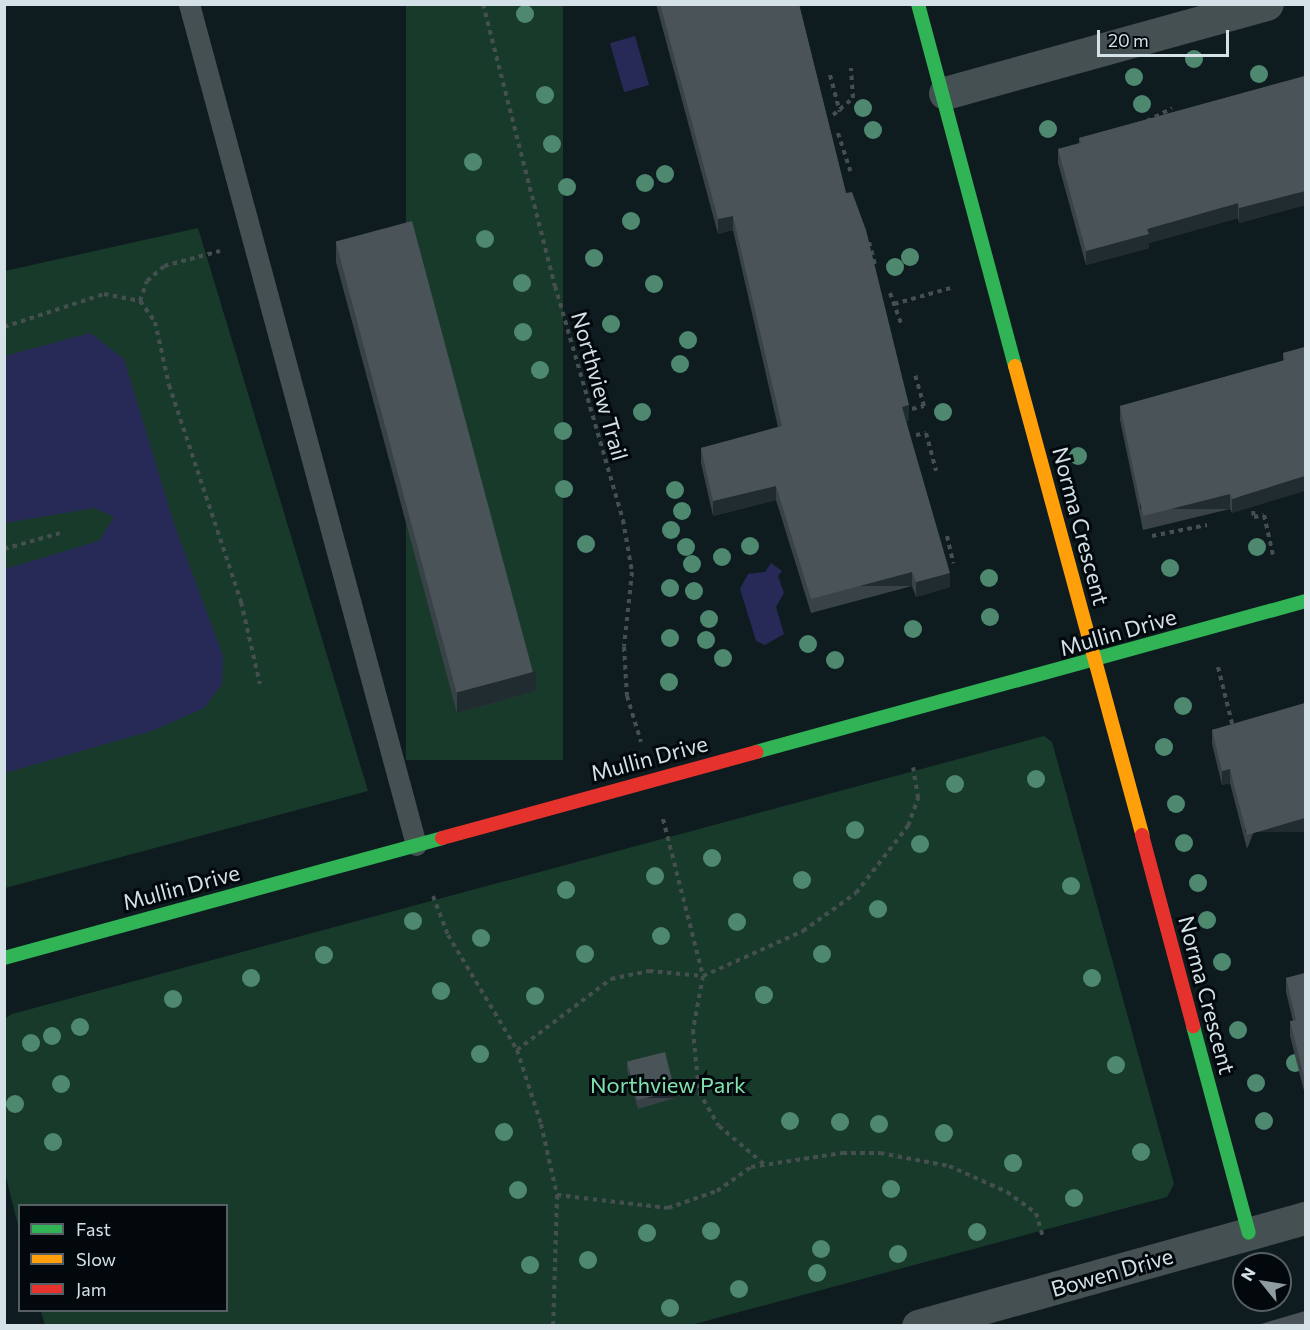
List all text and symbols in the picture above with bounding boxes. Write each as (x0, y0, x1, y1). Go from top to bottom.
scale bar (1100, 18, 1232, 56)
text: 20 m (1108, 29, 1149, 51)
street label: Northview Trail (566, 309, 634, 463)
street label: Norma Crescent (1047, 444, 1115, 608)
street label: Mullin Drive (1057, 603, 1179, 661)
street label: Mullin Drive (588, 730, 710, 786)
street label: Mullin Drive (120, 859, 242, 915)
street label: Norma Crescent (1173, 913, 1241, 1077)
park label: Northview Park (590, 1072, 746, 1098)
legend (18, 1204, 228, 1312)
text: Fast (76, 1218, 111, 1240)
street label: Bowen Drive (1048, 1242, 1176, 1302)
text: Slow (76, 1248, 116, 1270)
north arrow (1232, 1252, 1292, 1312)
text: N (1236, 1264, 1259, 1284)
text: Jam (76, 1278, 106, 1300)

